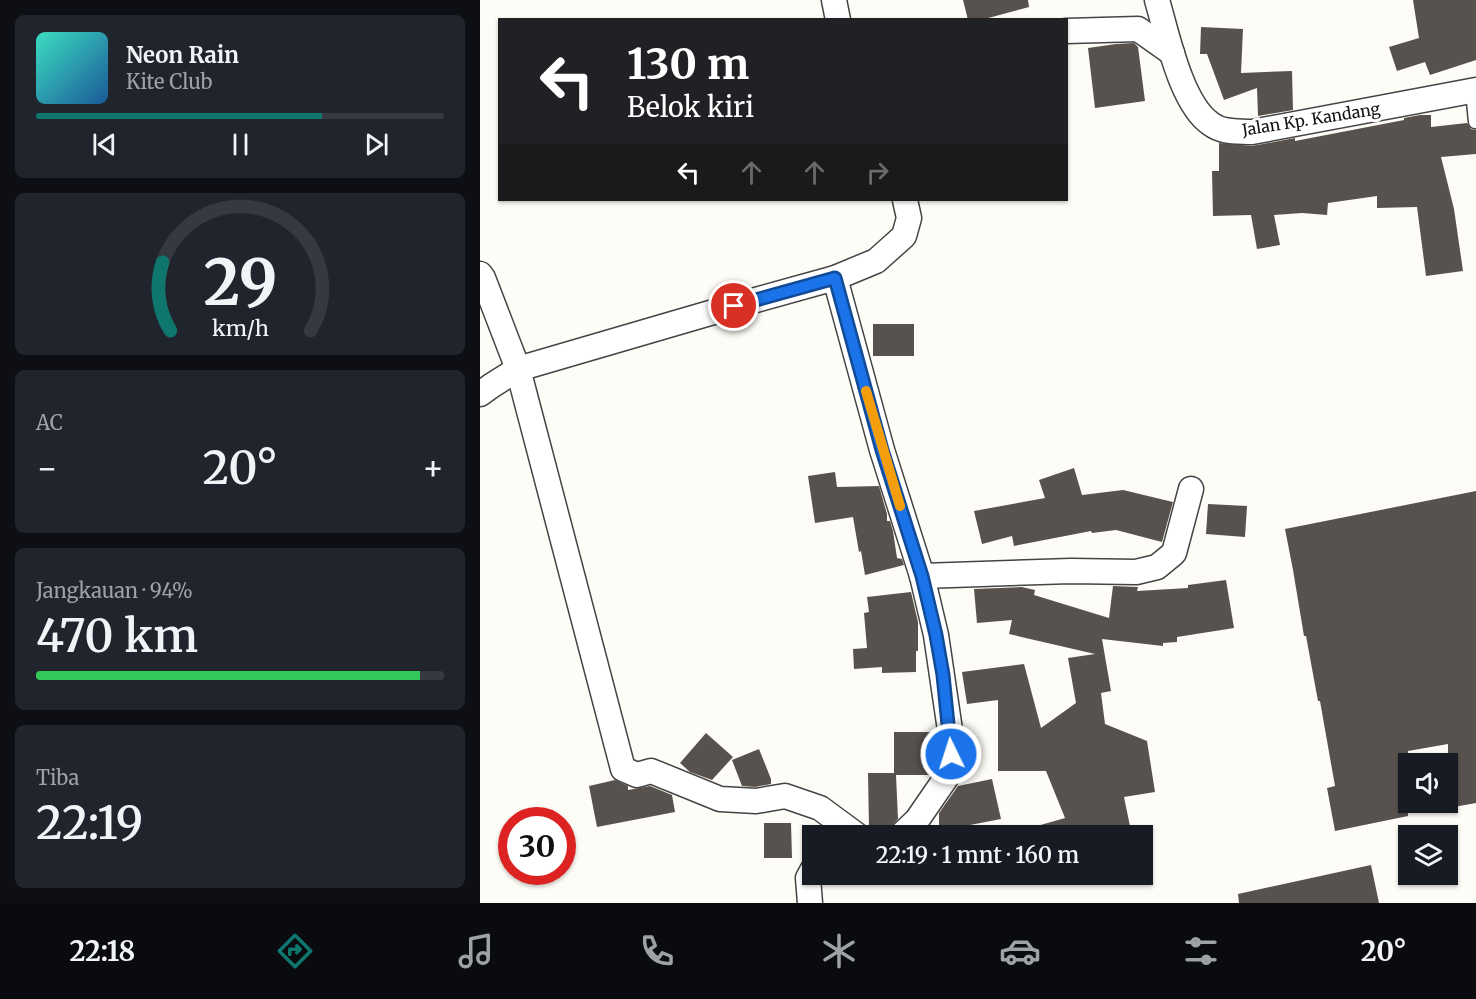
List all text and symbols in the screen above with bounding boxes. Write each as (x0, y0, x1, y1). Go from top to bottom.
text: 130 m (627, 38, 749, 90)
text: Neon Rain (126, 41, 239, 69)
icon: left (528, 42, 606, 120)
text: Kite Club (126, 69, 212, 94)
text: Belok kiri (627, 90, 754, 124)
street label: Jalan Kp. Kandang (1240, 98, 1382, 140)
icon: previous (88, 128, 121, 161)
icon: pause (224, 128, 257, 161)
icon: next (360, 128, 393, 161)
icon: left (672, 156, 705, 189)
icon: ahead (735, 156, 768, 189)
icon: ahead (798, 156, 831, 189)
icon: right (861, 156, 894, 189)
text: 29 (203, 244, 277, 322)
pin (708, 280, 759, 331)
icon: arrive (717, 289, 750, 322)
text: km/h (212, 315, 268, 342)
text: AC (36, 410, 63, 435)
text: 20° (202, 440, 278, 496)
text: − (36, 448, 58, 489)
text: + (422, 448, 444, 489)
text: Jangkauan · 94% (36, 578, 193, 603)
text: 470 km (36, 608, 198, 664)
position arrow (919, 722, 983, 786)
map controls (1398, 753, 1458, 885)
button: sound (1398, 753, 1458, 813)
text: Tiba (36, 765, 79, 790)
text: 22:19 (36, 795, 143, 851)
speed limit sign: 30 (498, 807, 576, 885)
button: layers (1398, 825, 1458, 885)
text: 22:19 · 1 mnt · 160 m (876, 841, 1079, 869)
icon: directions (274, 930, 316, 972)
icon: music (455, 930, 497, 972)
icon: phone (636, 930, 678, 972)
icon: climate (818, 930, 860, 972)
icon: car (999, 930, 1041, 972)
icon: filters (1180, 930, 1222, 972)
text: 22:18 (70, 934, 135, 968)
text: 20° (1361, 934, 1406, 968)

